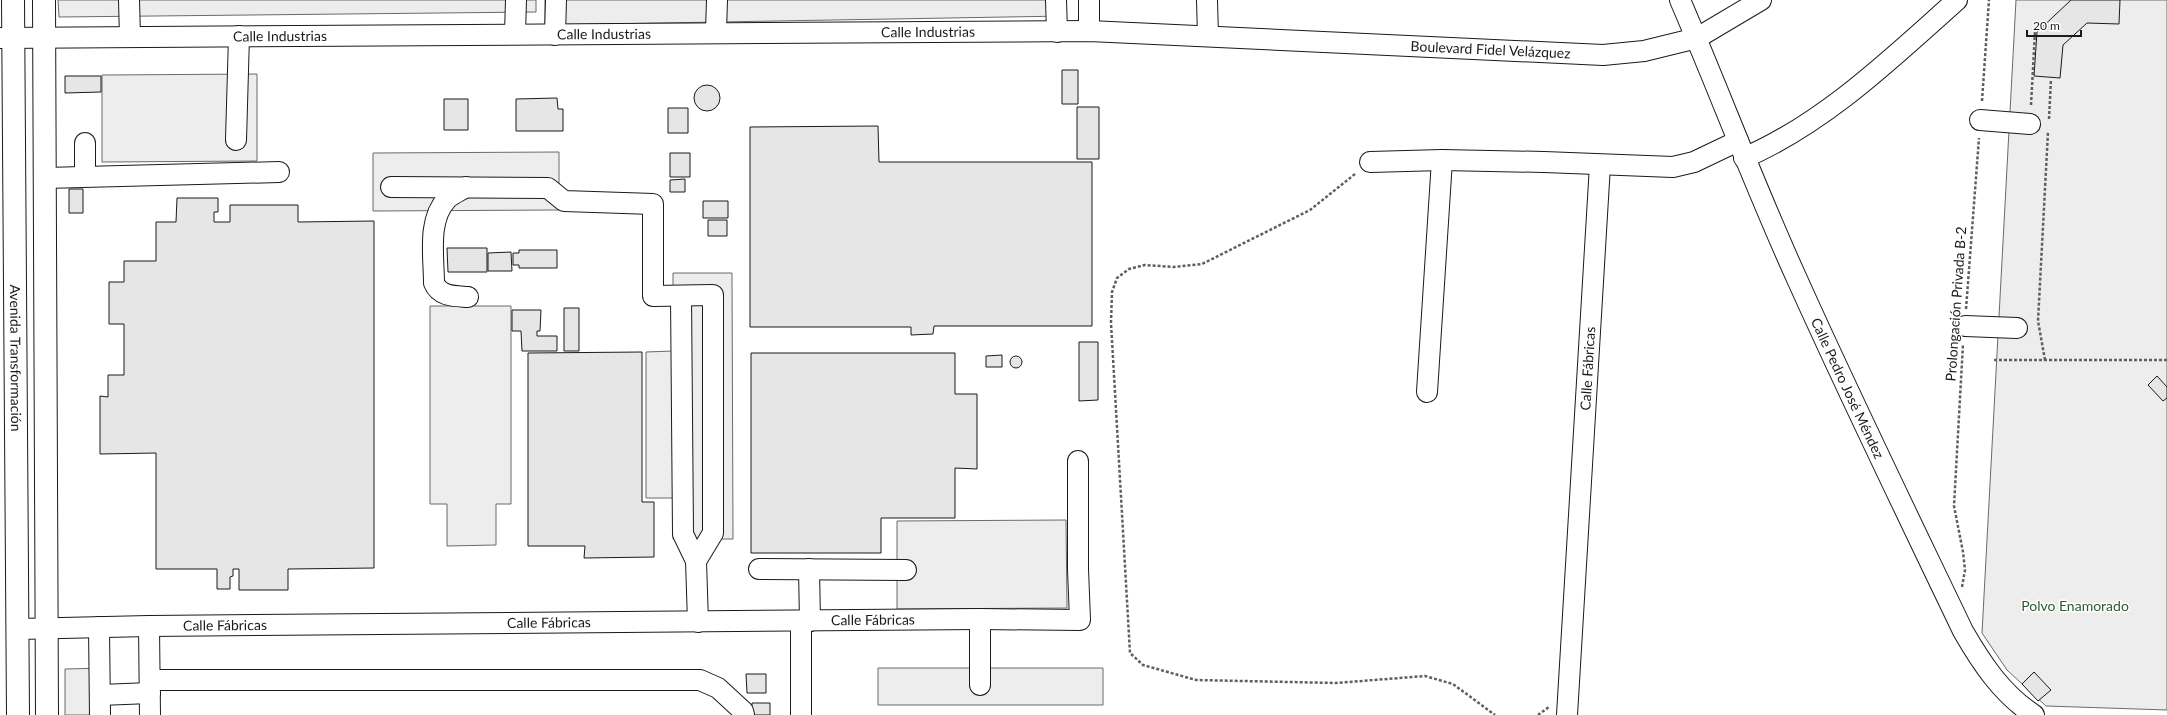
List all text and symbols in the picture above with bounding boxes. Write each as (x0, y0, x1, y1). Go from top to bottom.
scale bar (2027, 12, 2081, 38)
text: 20 m (2033, 18, 2060, 33)
street label: Calle Industrias (881, 23, 975, 40)
street label: Calle Industrias (557, 25, 651, 42)
street label: Calle Industrias (233, 27, 327, 45)
street label: Boulevard Fidel Velázquez (1410, 37, 1571, 61)
street label: Prolongación Privada B-2 (1942, 226, 1969, 382)
street label: Avenida Transformación (7, 284, 25, 432)
street label: Calle Pedro José Méndez (1808, 315, 1888, 461)
street label: Calle Fábricas (1576, 326, 1598, 411)
park label: Polvo Enamorado (2021, 597, 2129, 614)
street label: Calle Fábricas (831, 611, 915, 628)
street label: Calle Fábricas (507, 613, 591, 631)
street label: Calle Fábricas (183, 616, 267, 634)

